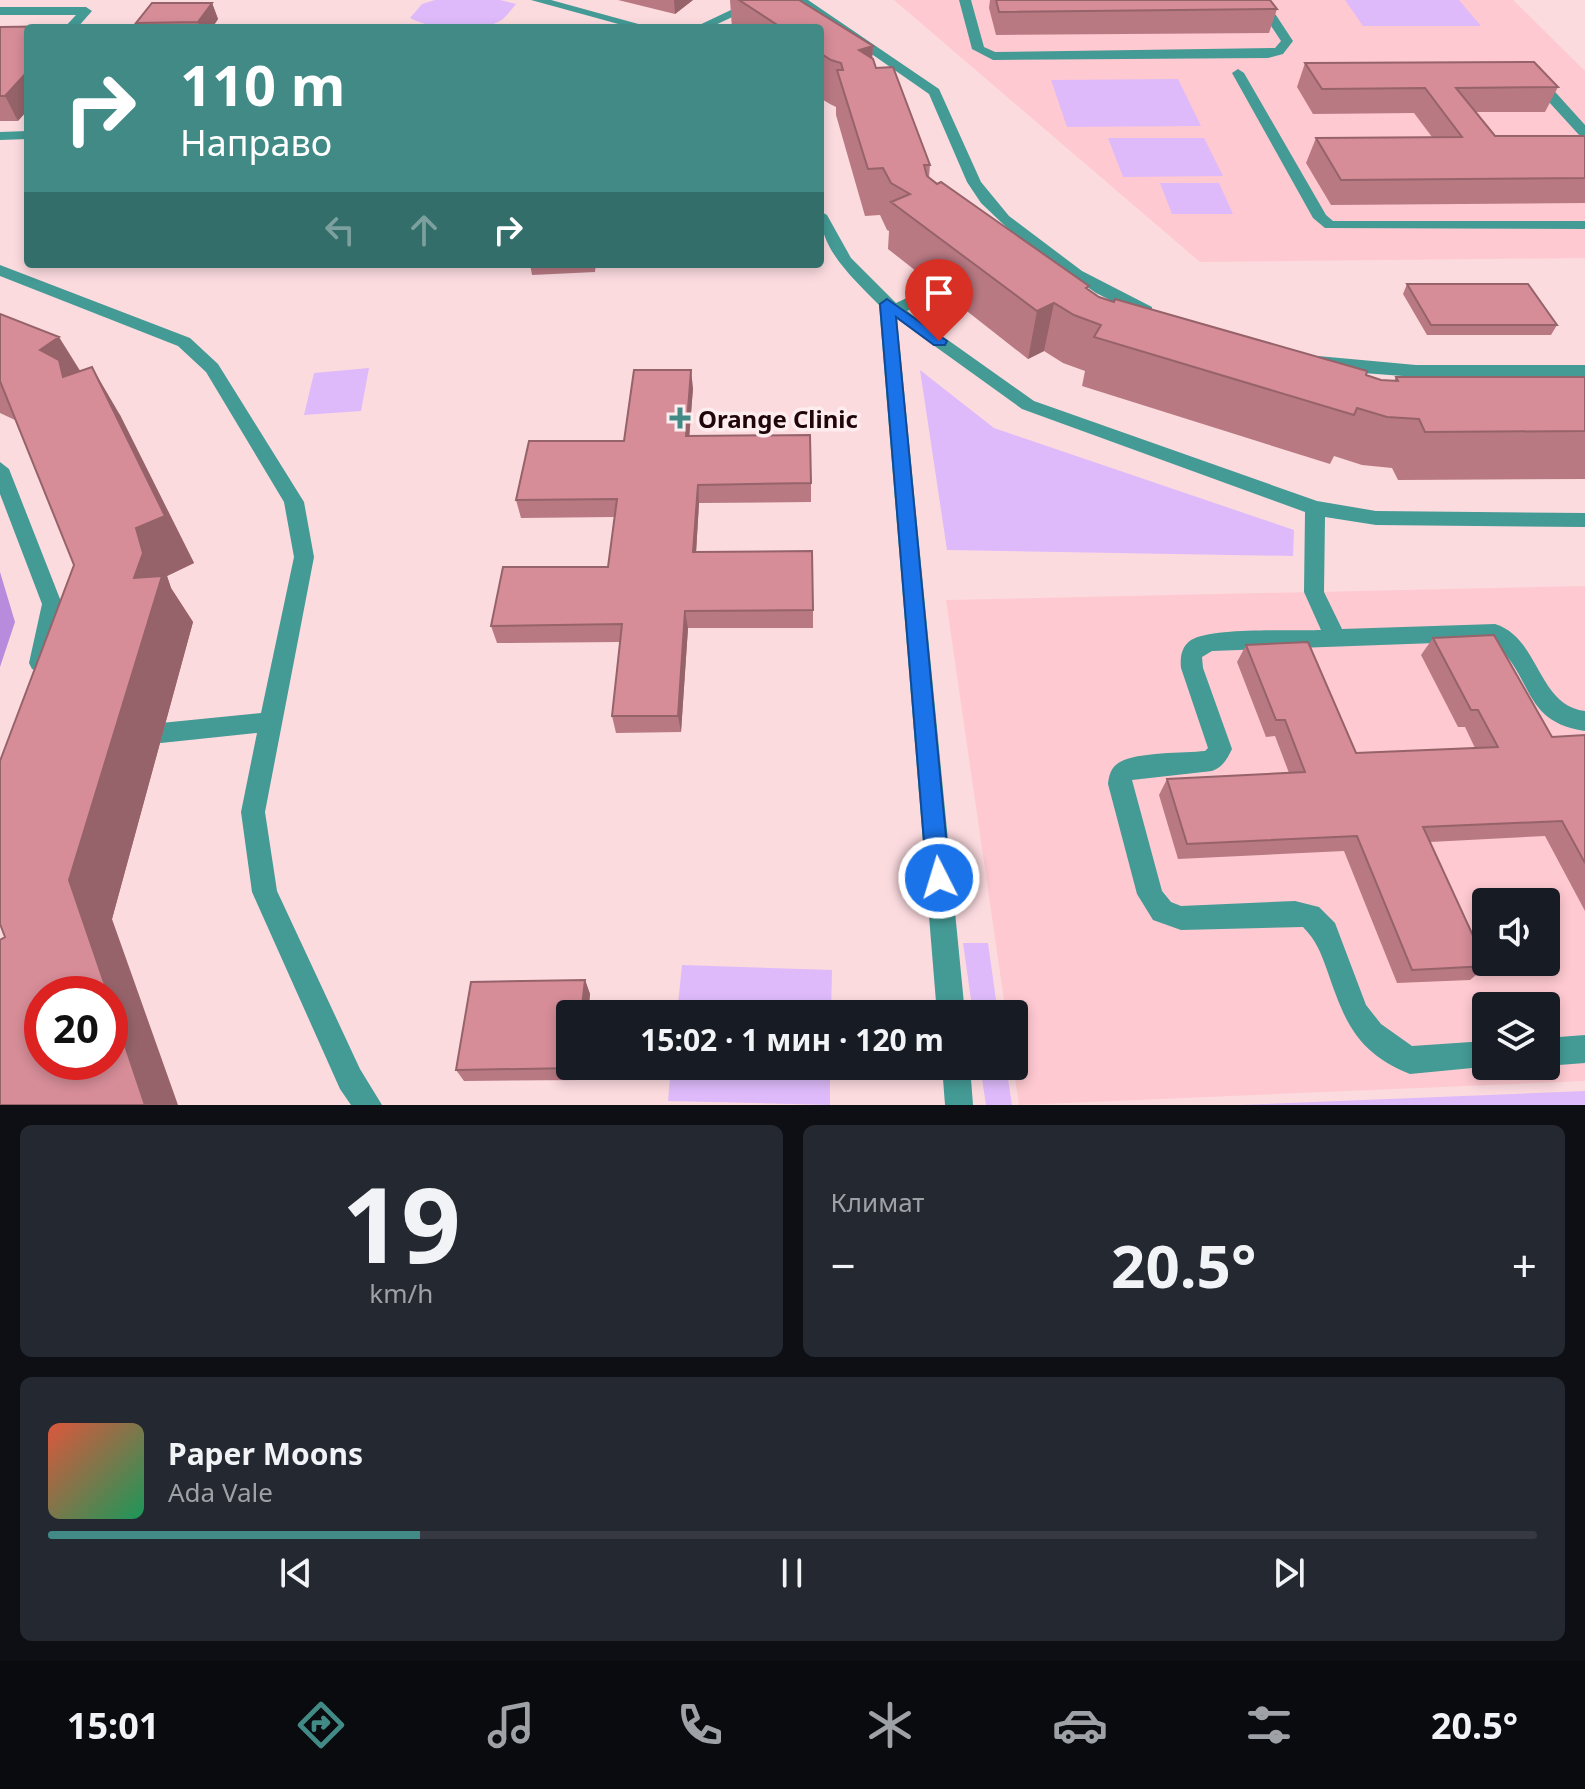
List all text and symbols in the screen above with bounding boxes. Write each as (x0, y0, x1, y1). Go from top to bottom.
text: 110 m (180, 46, 345, 122)
icon: right (48, 56, 152, 160)
text: Направо (180, 118, 332, 167)
icon: left (318, 208, 362, 252)
icon: ahead (402, 208, 446, 252)
icon: right (486, 208, 530, 252)
pin (905, 259, 973, 341)
icon: arrive (917, 271, 961, 315)
place label: Orange Clinic (698, 402, 858, 435)
marker: Orange Clinic (669, 407, 691, 429)
position arrow (897, 836, 981, 920)
map controls (1472, 888, 1560, 1080)
button: sound (1472, 888, 1560, 976)
speed limit sign: 20 (24, 976, 128, 1080)
button: layers (1472, 992, 1560, 1080)
text: 15:02 · 1 мин · 120 m (640, 1019, 944, 1060)
text: 19 (342, 1152, 461, 1293)
text: Климат (831, 1184, 924, 1220)
text: 20.5° (1111, 1224, 1256, 1306)
text: − (831, 1235, 856, 1295)
text: + (1512, 1235, 1537, 1295)
text: km/h (369, 1275, 433, 1311)
text: Paper Moons (168, 1433, 363, 1474)
text: Ada Vale (168, 1474, 273, 1510)
icon: previous (274, 1551, 318, 1595)
icon: pause (770, 1551, 814, 1595)
icon: next (1267, 1551, 1311, 1595)
icon: directions (293, 1697, 349, 1753)
icon: music (483, 1697, 539, 1753)
icon: phone (672, 1697, 728, 1753)
icon: climate (862, 1697, 918, 1753)
icon: car (1052, 1697, 1108, 1753)
icon: filters (1241, 1697, 1297, 1753)
text: 15:01 (67, 1701, 159, 1750)
text: 20.5° (1431, 1701, 1518, 1750)

